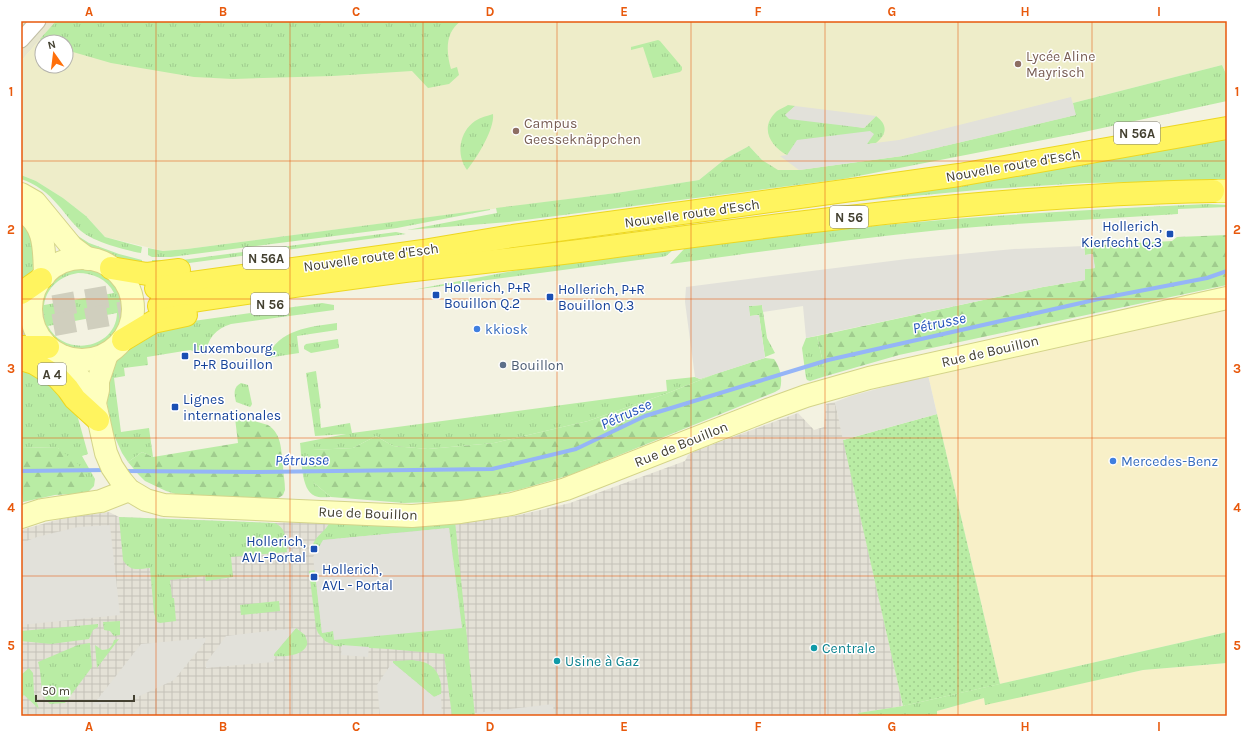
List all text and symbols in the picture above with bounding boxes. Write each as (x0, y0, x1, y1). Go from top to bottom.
text: A (85, 4, 93, 19)
text: B (219, 4, 227, 19)
text: C (352, 4, 360, 19)
text: D (486, 4, 495, 19)
text: E (620, 4, 628, 19)
text: F (754, 4, 762, 19)
text: G (888, 4, 896, 19)
text: H (1020, 4, 1030, 19)
text: I (1157, 4, 1161, 19)
north arrow (34, 34, 74, 74)
text: N (46, 38, 57, 52)
place label: Lycée Aline Mayrisch (1026, 48, 1095, 81)
marker: Lycée Aline Mayrisch (1013, 59, 1023, 69)
text: 1 (9, 84, 13, 99)
text: 1 (1235, 84, 1239, 99)
place label: Campus Geesseknäppchen (524, 115, 641, 148)
road number: N 56A (1114, 122, 1160, 144)
marker: Campus Geesseknäppchen (511, 126, 521, 136)
street label: Nouvelle route d'Esch (944, 145, 1082, 186)
street label: Nouvelle route d'Esch (623, 196, 761, 231)
road number: N 56 (830, 206, 868, 228)
place label: Hollerich, Kierfecht Q.3 (1081, 218, 1162, 251)
text: 2 (7, 222, 15, 237)
text: 2 (1233, 222, 1241, 237)
marker: Hollerich, Kierfecht Q.3 (1165, 229, 1175, 239)
street label: Nouvelle route d'Esch (302, 240, 440, 275)
road number: N 56A (243, 247, 289, 269)
place label: Hollerich, P+R Bouillon Q.2 (444, 279, 531, 312)
place label: Hollerich, P+R Bouillon Q.3 (558, 281, 645, 314)
marker: Hollerich, P+R Bouillon Q.2 (431, 290, 441, 300)
marker: Hollerich, P+R Bouillon Q.3 (545, 292, 555, 302)
road number: N 56 (251, 293, 289, 315)
water label: Pétrusse (911, 309, 967, 337)
place label: kkiosk (485, 321, 528, 338)
marker: kkiosk (472, 324, 482, 334)
street label: Rue de Bouillon (940, 332, 1040, 371)
place label: Luxembourg, P+R Bouillon (193, 340, 276, 373)
marker: Luxembourg, P+R Bouillon (180, 351, 190, 361)
place label: Bouillon (511, 357, 564, 374)
marker: Bouillon (498, 360, 508, 370)
text: 3 (7, 361, 15, 376)
text: 3 (1233, 361, 1241, 376)
road number: A 4 (38, 363, 66, 385)
place label: Lignes internationales (183, 391, 281, 424)
water label: Pétrusse (598, 395, 654, 433)
marker: Lignes internationales (170, 402, 180, 412)
street label: Rue de Bouillon (632, 418, 730, 471)
water label: Pétrusse (275, 451, 329, 469)
place label: Mercedes-Benz (1121, 453, 1218, 470)
marker: Mercedes-Benz (1108, 456, 1118, 466)
text: 4 (7, 500, 15, 515)
text: 4 (1233, 500, 1241, 515)
street label: Rue de Bouillon (318, 503, 418, 524)
place label: Hollerich, AVL-Portal (242, 533, 306, 566)
marker: Hollerich, AVL-Portal (309, 544, 319, 554)
place label: Hollerich, AVL - Portal (322, 561, 393, 594)
marker: Hollerich, AVL - Portal (309, 572, 319, 582)
text: 5 (7, 638, 15, 653)
text: 5 (1233, 638, 1241, 653)
place label: Centrale (822, 640, 875, 657)
marker: Centrale (809, 643, 819, 653)
place label: Usine à Gaz (565, 653, 639, 670)
marker: Usine à Gaz (552, 656, 562, 666)
scale bar (36, 677, 134, 703)
text: 50 m (42, 684, 70, 698)
text: A (85, 719, 93, 734)
text: B (219, 719, 227, 734)
text: C (352, 719, 360, 734)
text: D (486, 719, 495, 734)
text: E (620, 719, 628, 734)
text: F (754, 719, 762, 734)
text: G (888, 719, 896, 734)
text: H (1020, 719, 1030, 734)
text: I (1157, 719, 1161, 734)

